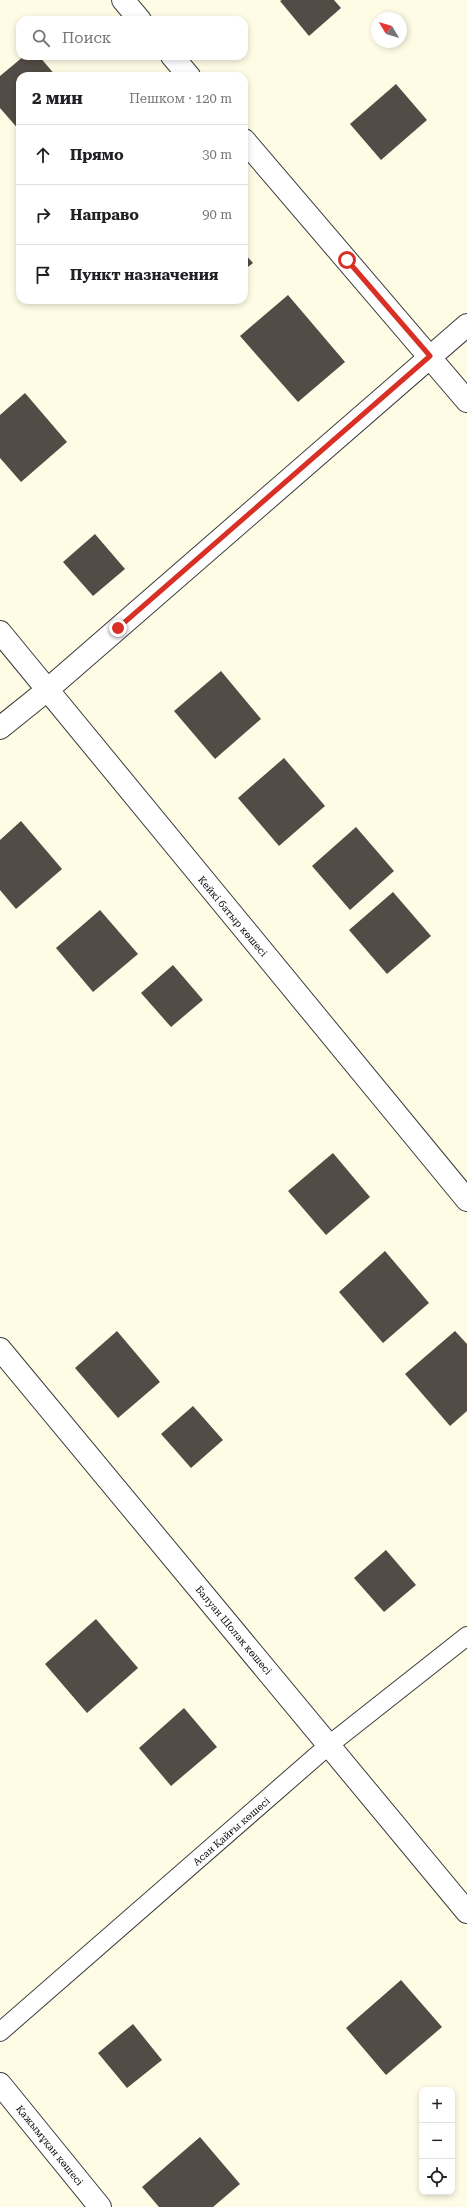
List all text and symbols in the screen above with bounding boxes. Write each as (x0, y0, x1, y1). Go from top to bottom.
north arrow (371, 12, 407, 48)
search box (16, 16, 248, 60)
icon: search (30, 27, 52, 49)
text: Поиск (62, 29, 111, 47)
text: 2 мин (32, 88, 83, 108)
text: Пешком · 120 m (129, 91, 232, 106)
icon: ahead (32, 144, 54, 166)
text: Прямо (70, 146, 124, 164)
text: 30 m (202, 147, 232, 162)
icon: right (32, 204, 54, 226)
text: Направо (70, 206, 139, 224)
text: 90 m (202, 207, 232, 222)
route start (338, 251, 356, 269)
icon: arrive (32, 264, 54, 286)
text: Пункт назначения (70, 266, 218, 284)
route end (109, 619, 127, 637)
street label: Кейкі батыр көшесі (196, 874, 269, 959)
street label: Балуан Шолақ көшесі (193, 1584, 274, 1677)
street label: Асан Қайғы көшесі (191, 1795, 272, 1868)
map controls (419, 2087, 455, 2195)
button: + (419, 2087, 455, 2123)
street label: Қажымұқан көшесі (14, 2103, 85, 2188)
button: − (419, 2123, 455, 2159)
button: locate (419, 2159, 455, 2195)

